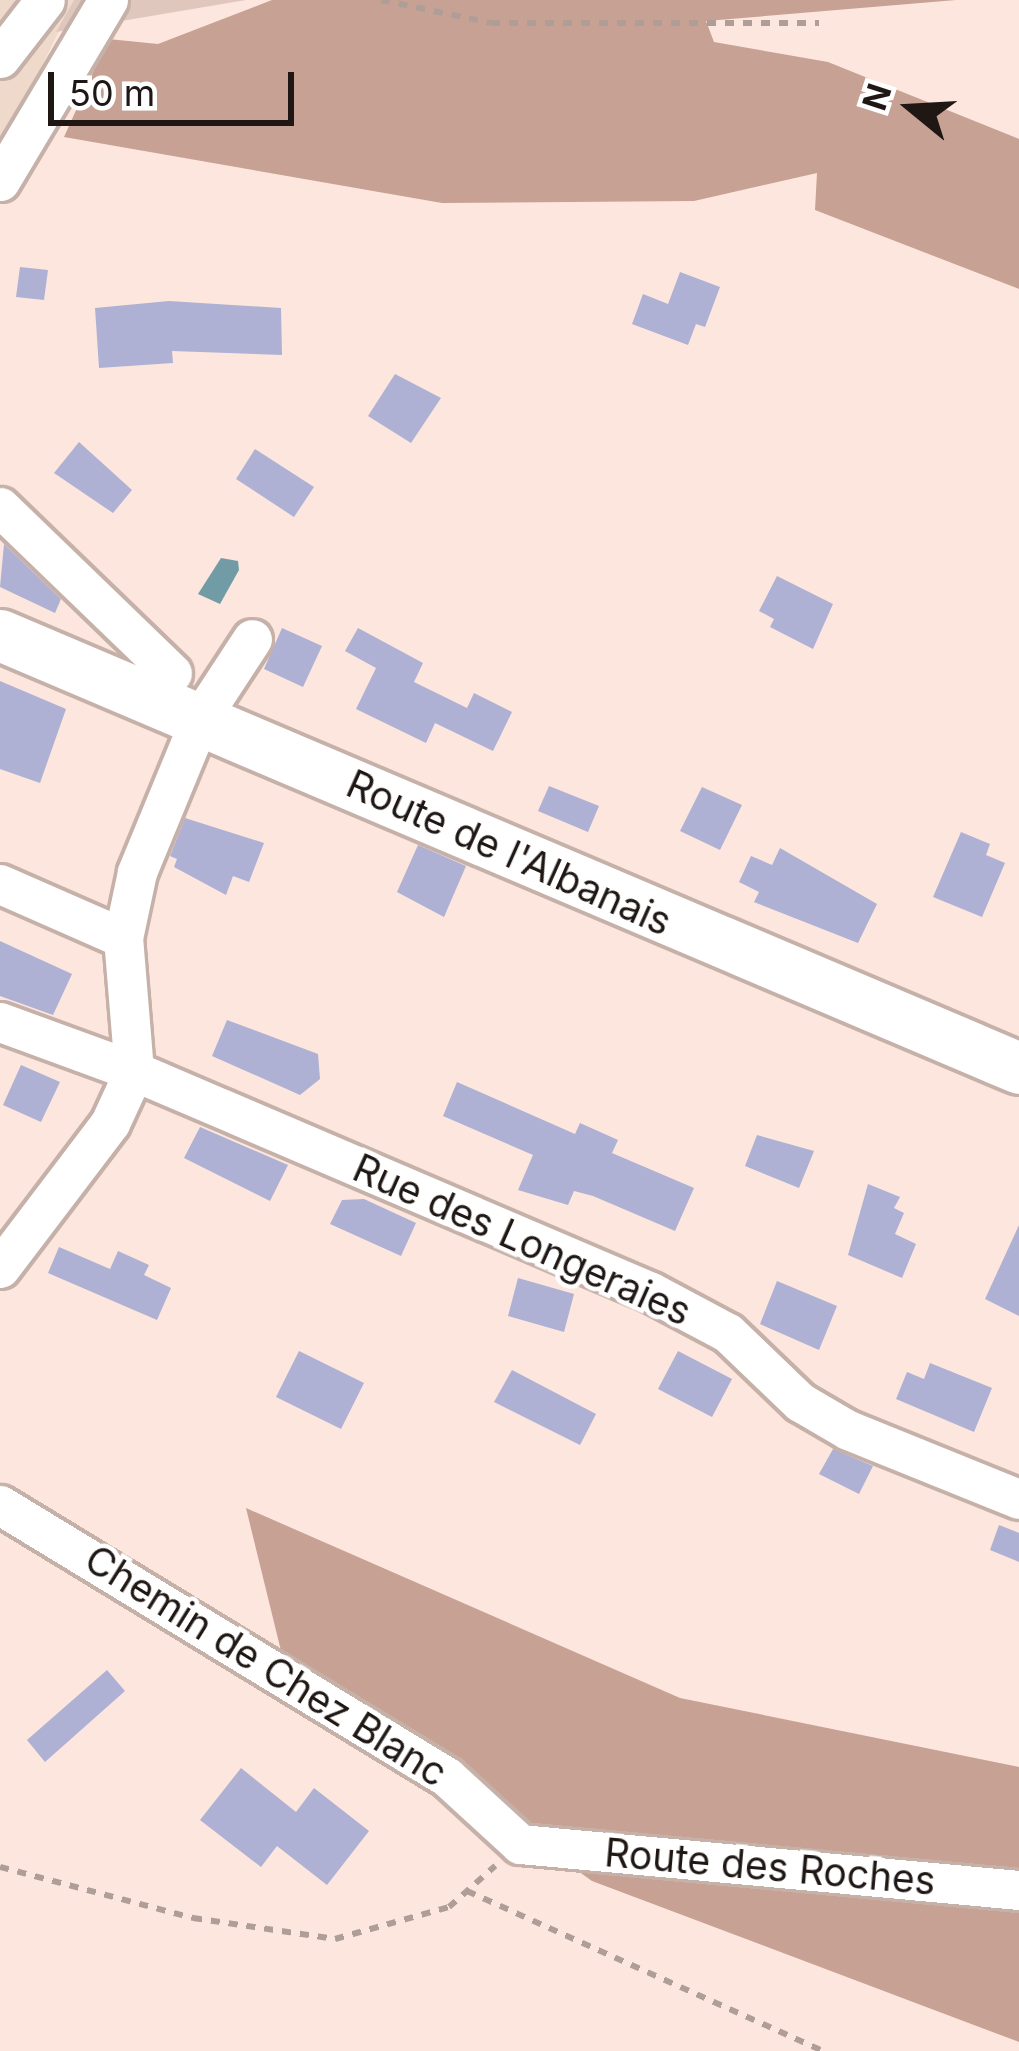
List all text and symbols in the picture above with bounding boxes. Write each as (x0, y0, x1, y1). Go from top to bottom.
scale bar (54, 48, 300, 122)
north arrow (851, 48, 971, 168)
text: 50 m (69, 71, 155, 115)
text: N (854, 79, 900, 115)
street label: Route de l'Albanais (340, 760, 678, 946)
street label: Rue des Longeraies (346, 1144, 698, 1336)
street label: Chemin de Chez Blanc (76, 1535, 456, 1797)
street label: Route des Roches (603, 1829, 937, 1905)

